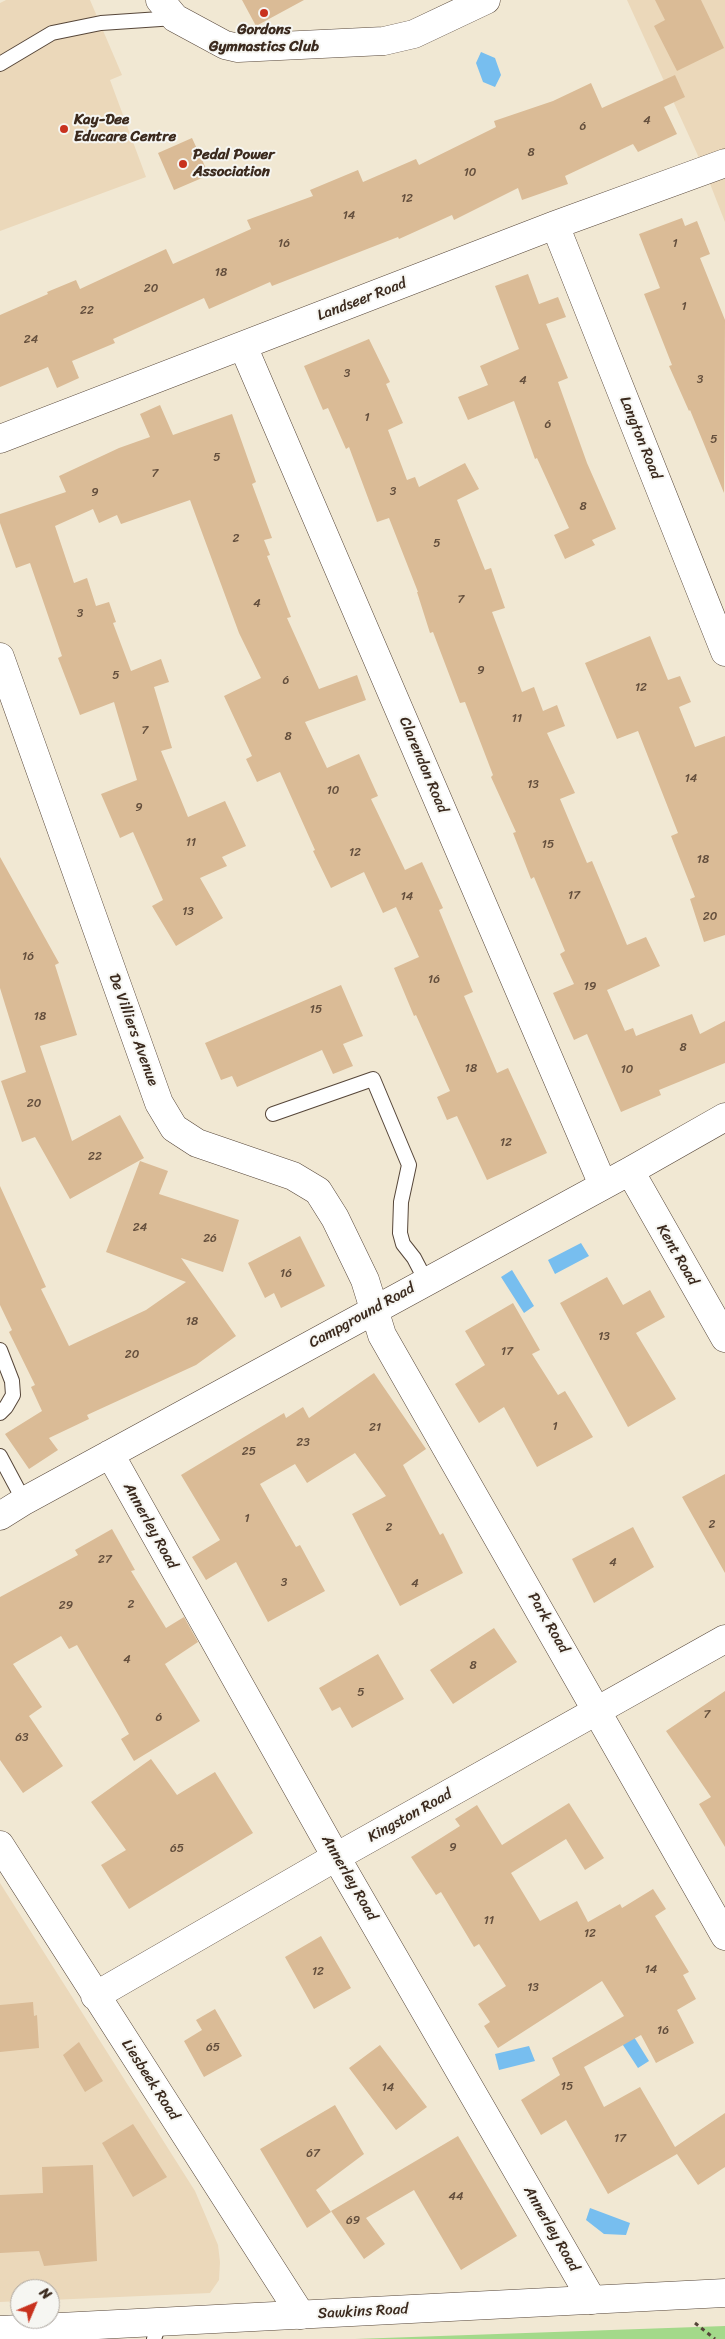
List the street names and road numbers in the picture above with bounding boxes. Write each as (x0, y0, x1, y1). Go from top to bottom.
street label: Landseer Road (315, 275, 409, 325)
street label: Langton Road (615, 394, 665, 482)
street label: Clarendon Road (395, 714, 451, 816)
street label: De Villiers Avenue (104, 971, 162, 1089)
street label: Kent Road (652, 1221, 702, 1289)
street label: Campground Road (306, 1280, 418, 1352)
street label: Annerley Road (119, 1480, 181, 1572)
street label: Park Road (524, 1590, 572, 1656)
street label: Kingston Road (365, 1785, 455, 1847)
street label: Annerley Road (317, 1832, 381, 1924)
street label: Liesbeek Road (117, 2036, 183, 2124)
street label: Annerley Road (519, 2183, 583, 2275)
street label: Sawkins Road (317, 2301, 409, 2323)

